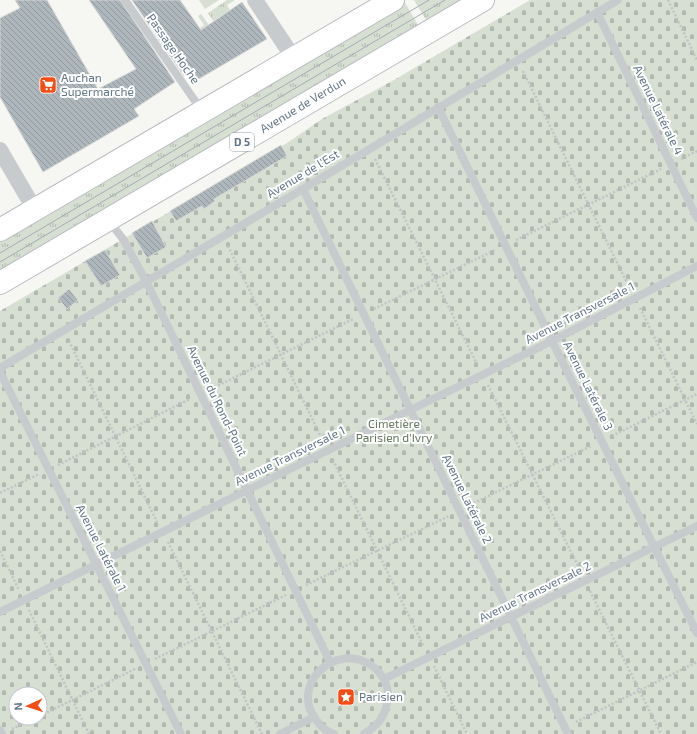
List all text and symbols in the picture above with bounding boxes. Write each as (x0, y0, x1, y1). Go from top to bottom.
street label: Passage Hoche (144, 11, 203, 86)
street label: Avenue Latérale 4 (631, 62, 687, 157)
place label: Auchan Supermarché (61, 70, 134, 98)
street label: Avenue de Verdun (257, 73, 348, 135)
supermarket icon: Auchan Supermarché (38, 75, 58, 95)
road number: D 5 (230, 133, 254, 151)
street label: Avenue de l'Est (264, 146, 342, 200)
street label: Avenue Transversale 1 (523, 278, 636, 346)
street label: Avenue Latérale 3 (561, 339, 617, 432)
street label: Avenue du Rond-Point (185, 343, 251, 458)
park label: Cimetière Parisien d'Ivry (356, 416, 433, 444)
street label: Avenue Transversale 1 (232, 422, 347, 488)
street label: Avenue Latérale 2 (440, 452, 496, 546)
street label: Avenue Latérale 1 (74, 502, 130, 593)
street label: Avenue Transversale 2 (476, 558, 593, 624)
north arrow (8, 686, 48, 726)
place icon: Parisien (336, 687, 356, 707)
place label: Parisien (359, 689, 403, 703)
text: N (11, 702, 24, 711)

